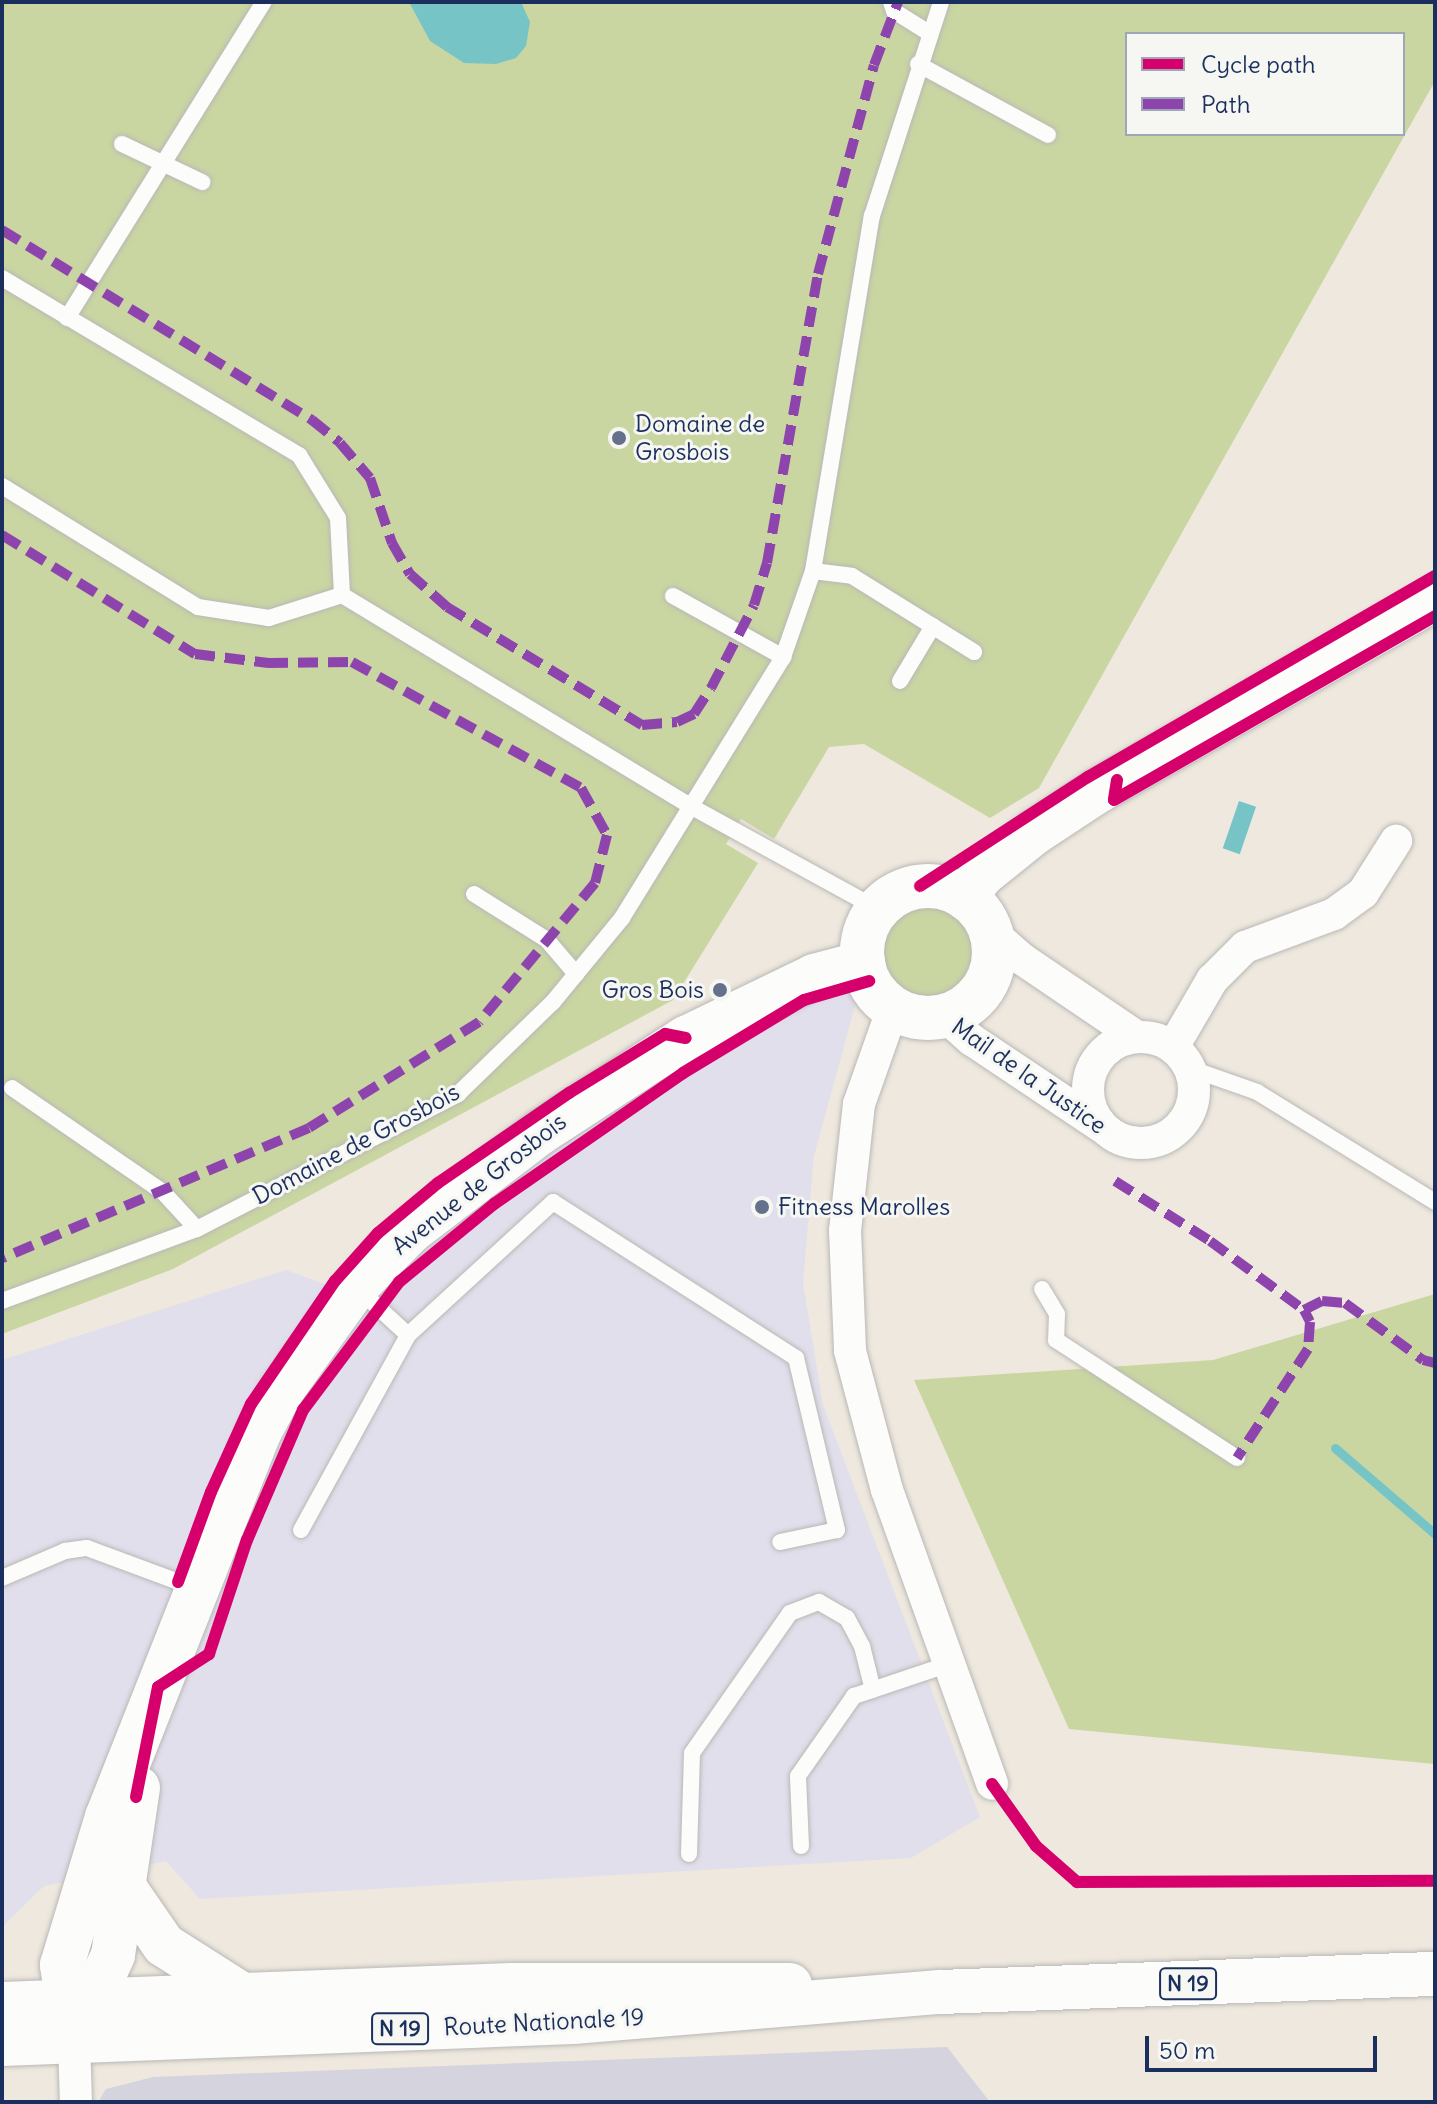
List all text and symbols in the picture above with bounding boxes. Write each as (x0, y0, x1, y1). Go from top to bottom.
legend (1125, 32, 1405, 136)
text: Cycle path (1201, 49, 1316, 79)
text: Path (1201, 89, 1251, 119)
place label: Domaine de Grosbois (635, 410, 765, 466)
marker: Domaine de Grosbois (610, 429, 628, 447)
place label: Gros Bois (601, 976, 704, 1004)
marker: Gros Bois (711, 981, 729, 999)
street label: Mail de la Justice (946, 1012, 1112, 1140)
street label: Domaine de Grosbois (248, 1077, 464, 1211)
street label: Avenue de Grosbois (386, 1107, 572, 1261)
place label: Fitness Marolles (778, 1193, 950, 1221)
marker: Fitness Marolles (753, 1198, 771, 1216)
road number: N 19 (1158, 1966, 1218, 2002)
street label: Route Nationale 19 (443, 2002, 645, 2042)
road number: N 19 (370, 2011, 430, 2047)
scale bar (1149, 2020, 1381, 2070)
text: 50 m (1159, 2035, 1215, 2065)

